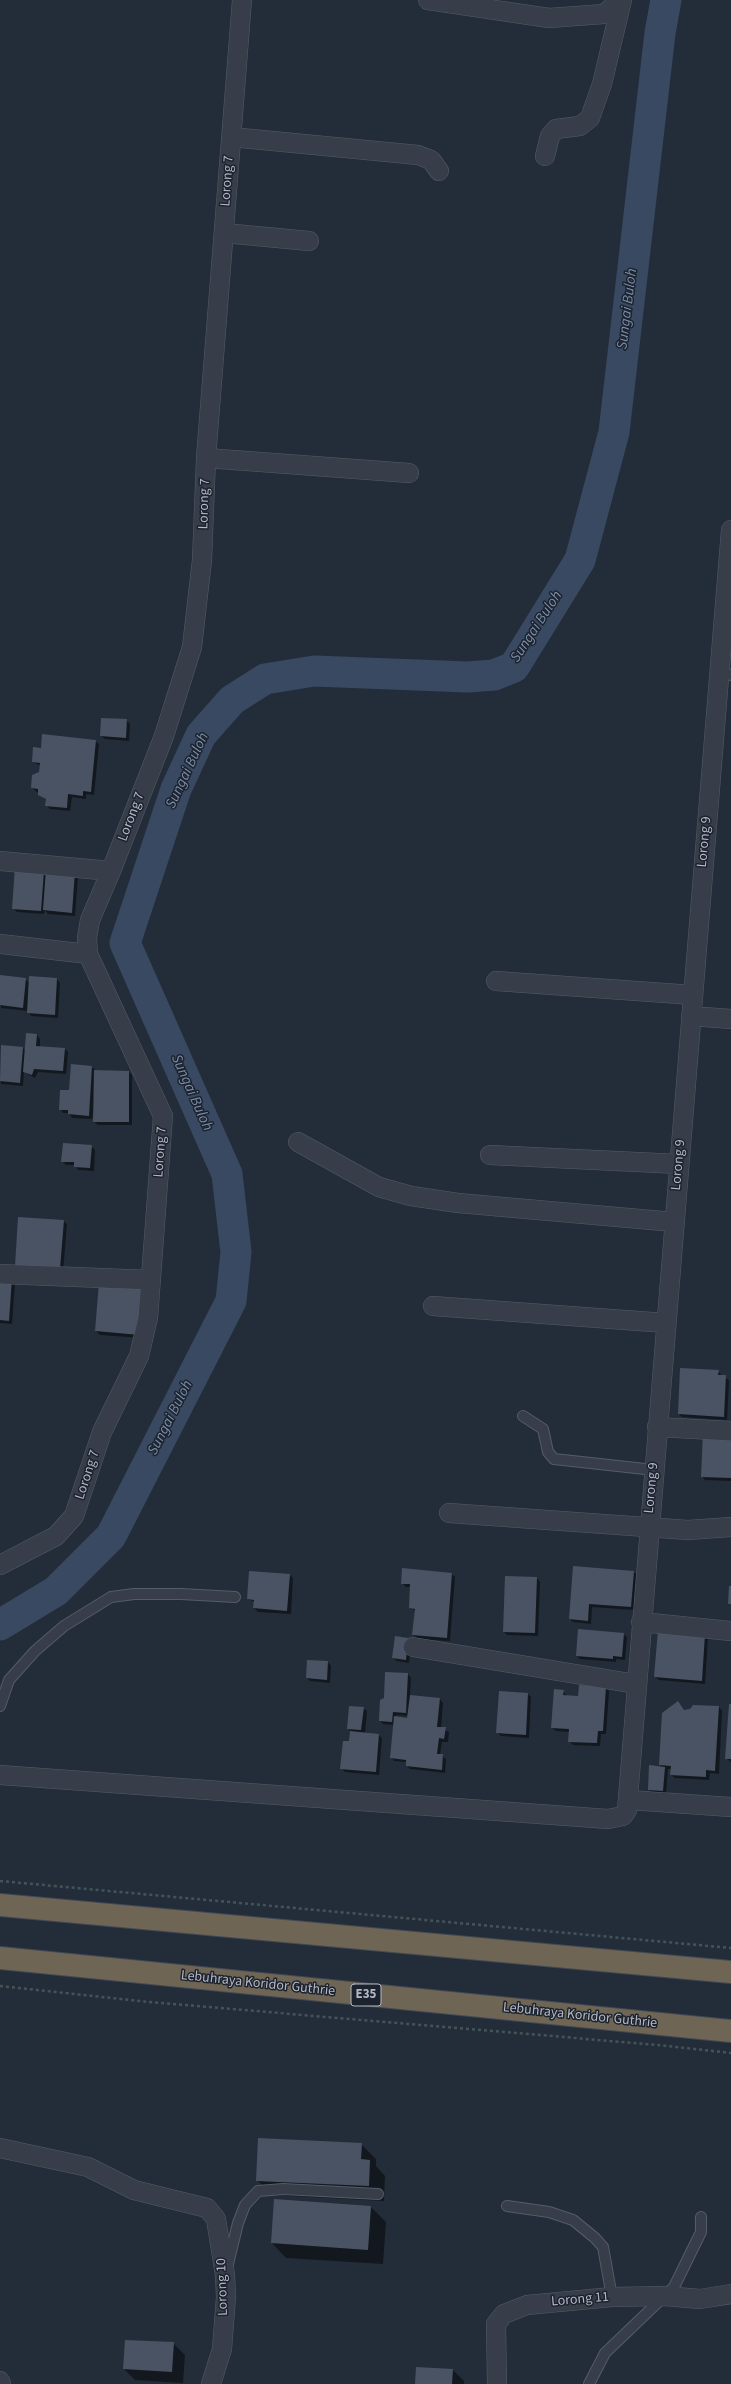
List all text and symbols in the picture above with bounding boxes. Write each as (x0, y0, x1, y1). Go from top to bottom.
street label: Lorong 7 (218, 155, 238, 207)
water label: Sungai Buloh (614, 267, 642, 351)
street label: Lorong 7 (196, 478, 214, 530)
water label: Sungai Buloh (507, 588, 567, 666)
water label: Sungai Buloh (163, 730, 213, 812)
street label: Lorong 7 (115, 790, 149, 844)
street label: Lorong 9 (694, 816, 716, 868)
water label: Sungai Buloh (166, 1052, 216, 1134)
street label: Lorong 7 (151, 1126, 171, 1178)
street label: Lorong 9 (668, 1139, 690, 1191)
water label: Sungai Buloh (144, 1378, 198, 1458)
street label: Lorong 7 (72, 1448, 104, 1502)
street label: Lorong 9 (641, 1462, 663, 1514)
street label: Lebuhraya Koridor Guthrie (180, 1968, 336, 2000)
road number: E35 (351, 1984, 381, 2006)
street label: Lebuhraya Koridor Guthrie (502, 2000, 658, 2032)
street label: Lorong 10 (214, 2258, 232, 2316)
street label: Lorong 11 (550, 2289, 610, 2311)

